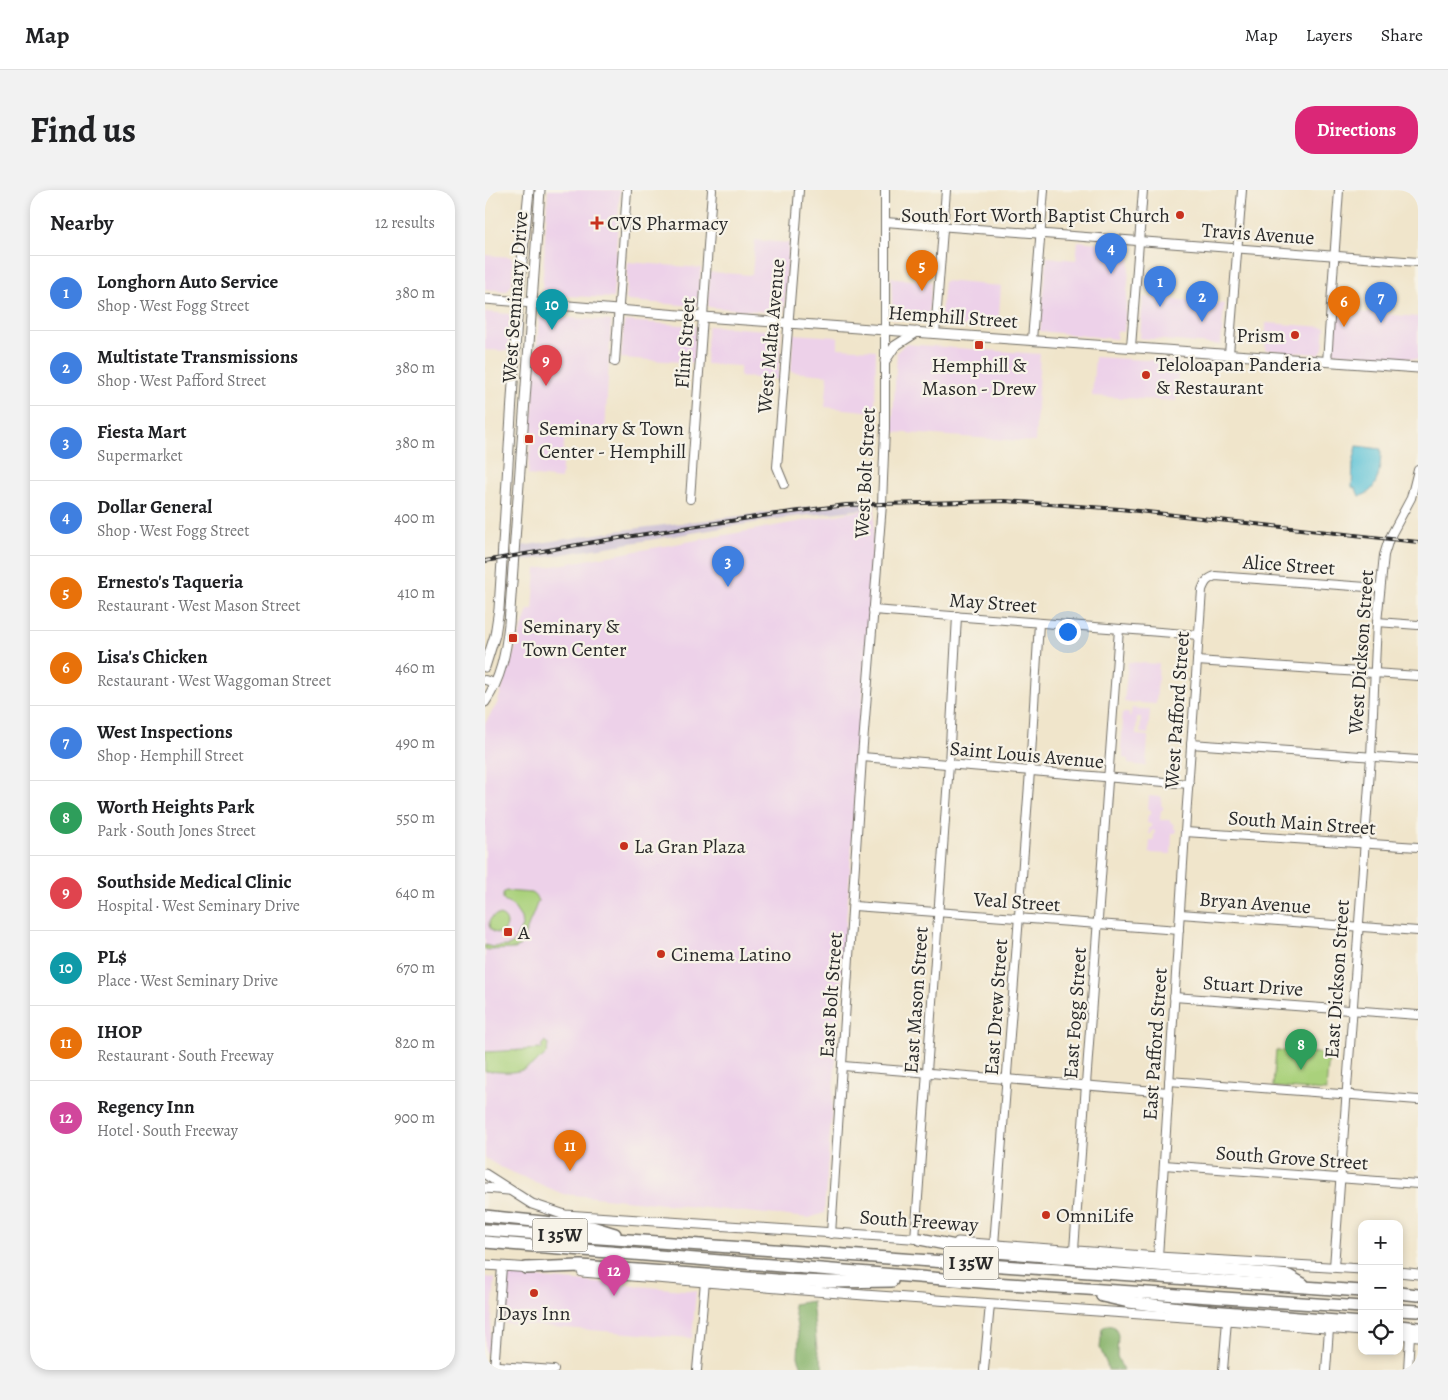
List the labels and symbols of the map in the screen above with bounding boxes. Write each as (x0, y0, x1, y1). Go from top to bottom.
place label: South Fort Worth Baptist Church (901, 202, 1170, 229)
marker: South Fort Worth Baptist Church (1174, 209, 1186, 221)
street label: West Seminary Drive (495, 210, 534, 385)
place label: CVS Pharmacy (607, 210, 729, 237)
marker: CVS Pharmacy (591, 217, 603, 229)
street label: Travis Avenue (1201, 217, 1315, 251)
pin: 4 (1095, 233, 1127, 274)
pin: 5 (906, 250, 938, 291)
street label: West Malta Avenue (751, 258, 791, 415)
pin: 1 (1144, 266, 1176, 307)
pin: 2 (1186, 281, 1218, 322)
pin: 7 (1365, 282, 1397, 323)
pin: 6 (1328, 286, 1360, 327)
pin: 10 (536, 289, 568, 330)
street label: Flint Street (668, 296, 702, 390)
street label: Hemphill Street (887, 299, 1019, 335)
place label: Prism (1236, 322, 1285, 349)
marker: Prism (1289, 329, 1301, 341)
marker: Hemphill & Mason - Drew (973, 339, 985, 351)
pin: 9 (530, 345, 562, 386)
place label: Teloloapan Panderia & Restaurant (1156, 351, 1322, 401)
place label: Hemphill & Mason - Drew (922, 352, 1037, 402)
marker: Teloloapan Panderia & Restaurant (1140, 369, 1152, 381)
street label: West Bolt Street (848, 406, 882, 540)
place label: Seminary & Town Center - Hemphill (539, 415, 686, 465)
marker: Seminary & Town Center - Hemphill (523, 433, 535, 445)
pin: 3 (712, 546, 744, 587)
street label: Alice Street (1241, 548, 1336, 582)
street label: West Dickson Street (1342, 568, 1380, 736)
street label: May Street (948, 586, 1038, 620)
place label: Seminary & Town Center (523, 613, 627, 663)
your location (1055, 619, 1081, 645)
street label: West Pafford Street (1158, 630, 1196, 791)
marker: Seminary & Town Center (507, 632, 519, 644)
street label: Saint Louis Avenue (949, 735, 1105, 775)
street label: South Main Street (1227, 804, 1377, 842)
place label: La Gran Plaza (634, 833, 746, 860)
marker: La Gran Plaza (618, 840, 630, 852)
street label: Veal Street (972, 885, 1062, 919)
street label: Bryan Avenue (1198, 886, 1312, 920)
street label: East Dickson Street (1318, 898, 1356, 1060)
place label: A (517, 919, 530, 946)
street label: East Mason Street (897, 925, 935, 1075)
marker: A (502, 926, 514, 938)
street label: East Bolt Street (813, 931, 849, 1059)
street label: East Drew Street (978, 937, 1014, 1076)
place label: Cinema Latino (671, 941, 791, 968)
street label: East Fogg Street (1057, 946, 1093, 1080)
marker: Cinema Latino (655, 948, 667, 960)
street label: East Pafford Street (1136, 966, 1174, 1121)
street label: Stuart Drive (1202, 969, 1304, 1003)
pin: 8 (1285, 1029, 1317, 1070)
pin: 11 (554, 1130, 586, 1171)
street label: South Grove Street (1215, 1139, 1370, 1177)
place label: OmniLife (1056, 1202, 1134, 1229)
street label: South Freeway (859, 1203, 980, 1239)
marker: OmniLife (1040, 1209, 1052, 1221)
road number: I 35W (533, 1218, 587, 1252)
road number: I 35W (943, 1246, 999, 1280)
pin: 12 (598, 1255, 630, 1296)
marker: Days Inn (528, 1287, 540, 1299)
place label: Days Inn (498, 1300, 570, 1327)

